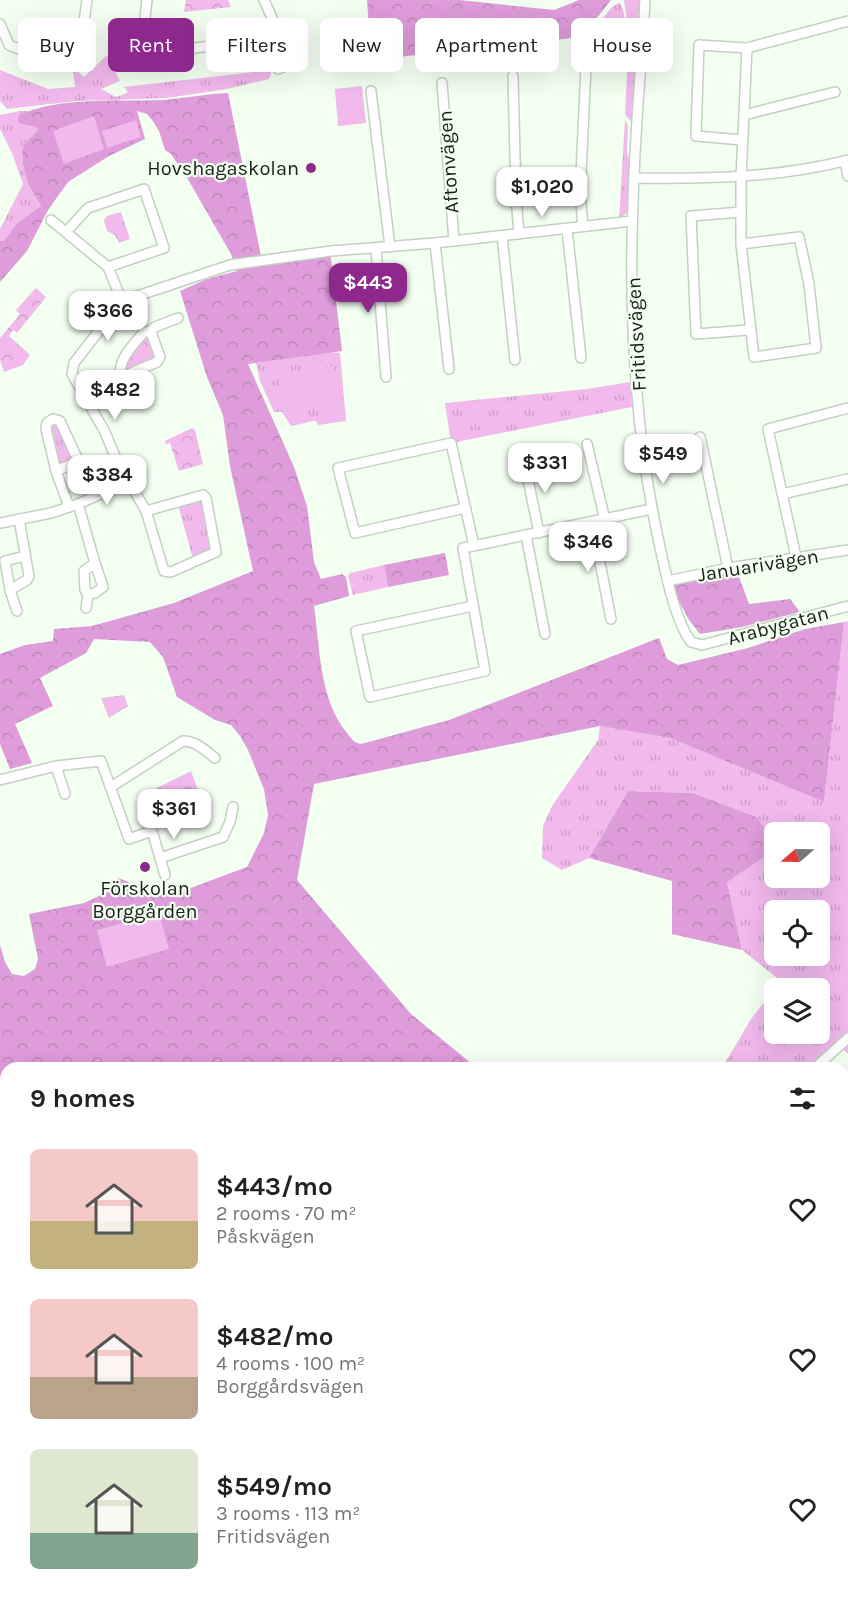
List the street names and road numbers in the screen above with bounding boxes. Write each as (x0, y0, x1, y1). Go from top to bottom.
street label: Aftonvägen (433, 110, 464, 214)
street label: Fritidsvägen (622, 276, 651, 392)
street label: Januarivägen (696, 545, 820, 586)
street label: Arabygatan (725, 601, 831, 650)

